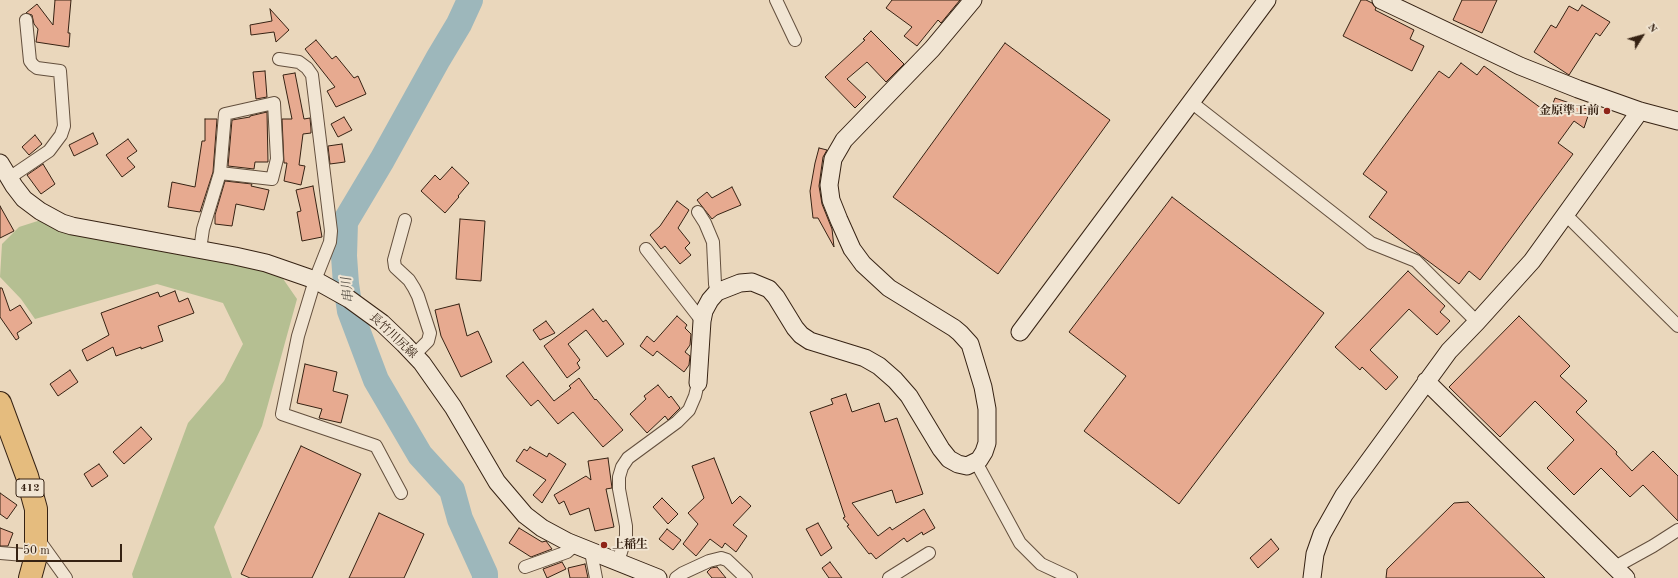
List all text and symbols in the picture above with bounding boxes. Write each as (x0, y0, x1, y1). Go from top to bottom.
north arrow (1622, 16, 1662, 56)
text: N (1645, 22, 1659, 35)
place label: 金原準工前 (1539, 104, 1599, 118)
marker: 金原準工前 (1602, 106, 1612, 116)
water label: 串川 (339, 276, 357, 304)
street label: 長竹川尻線 (366, 310, 420, 362)
road number: 412 (16, 479, 44, 497)
scale bar (18, 536, 124, 562)
place label: 上稲生 (612, 538, 648, 552)
marker: 上稲生 (599, 540, 609, 550)
text: 50 m (23, 545, 50, 557)

